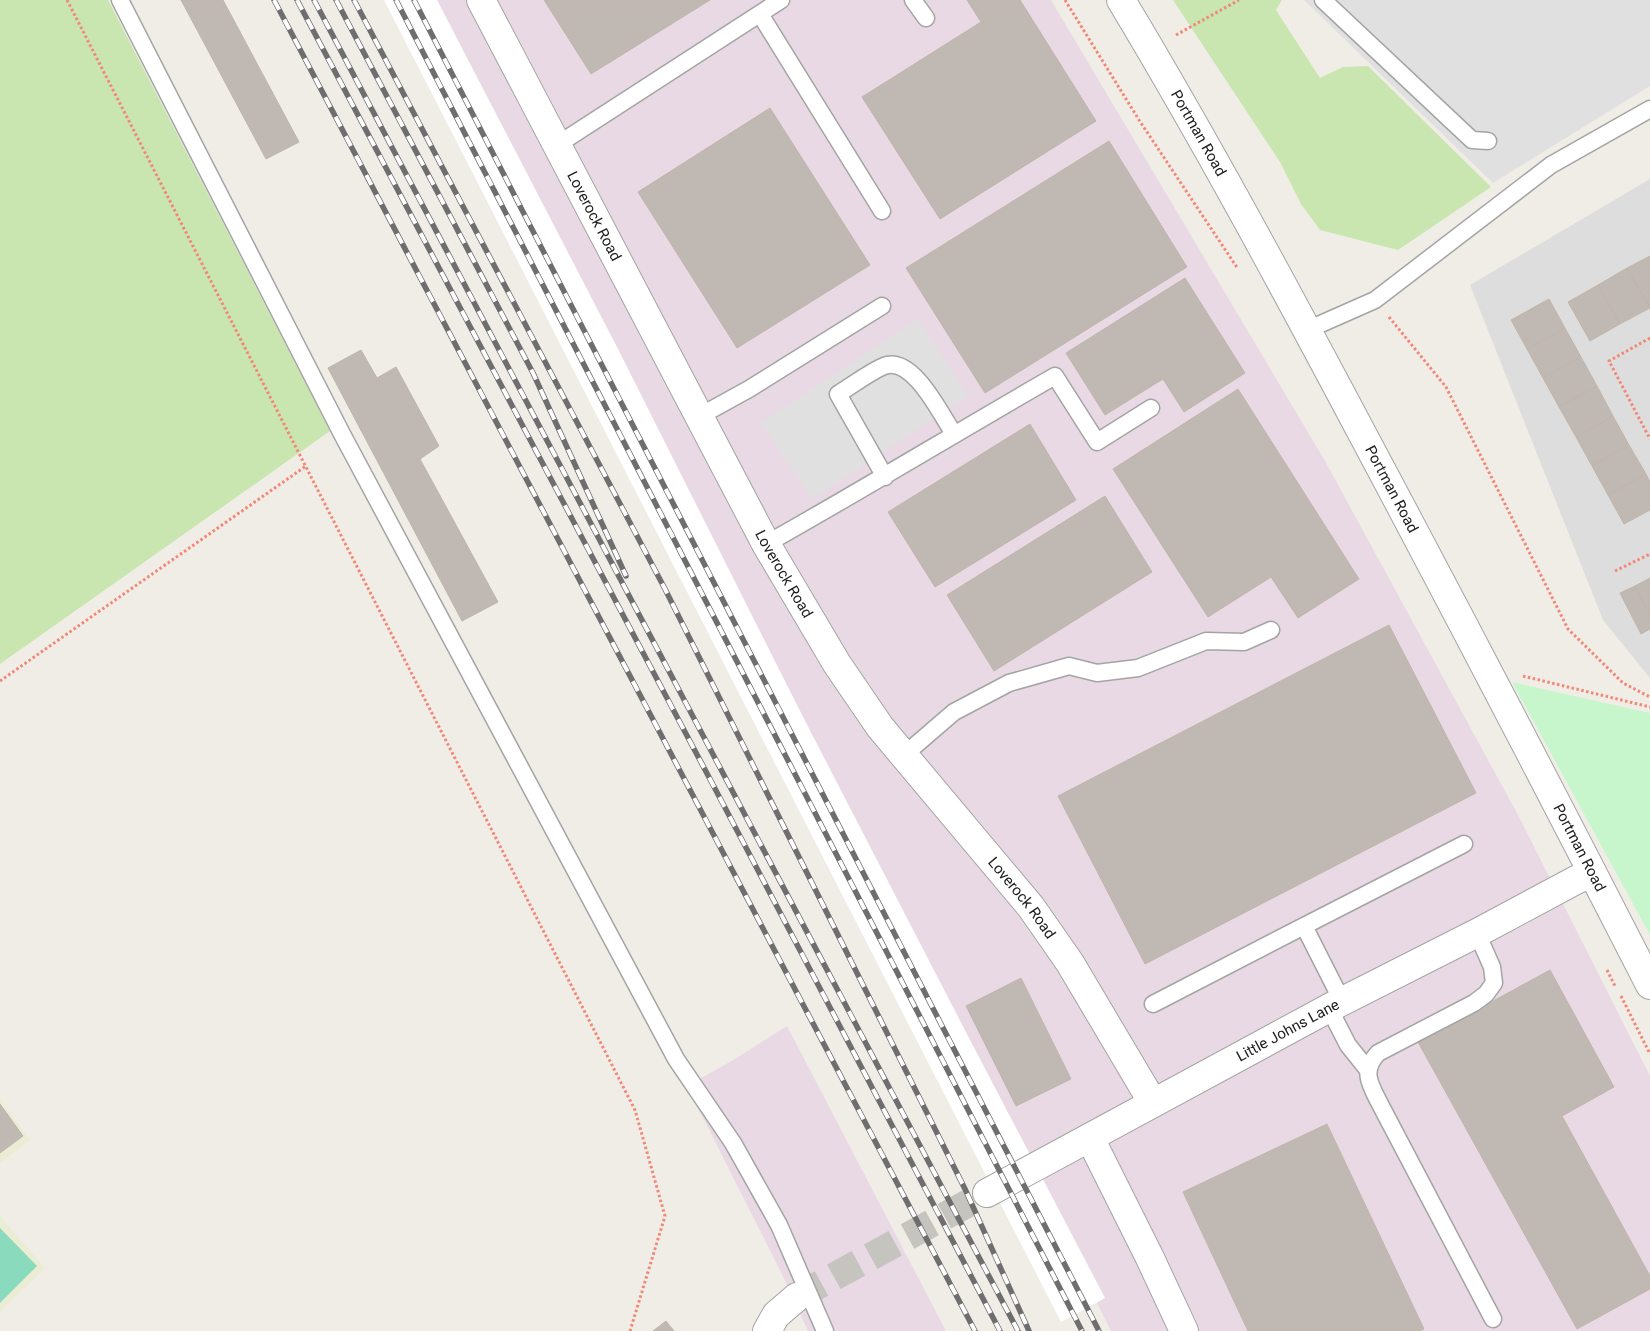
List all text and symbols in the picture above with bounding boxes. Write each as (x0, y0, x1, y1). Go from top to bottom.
street label: Portman Road (1167, 87, 1230, 179)
street label: Loverock Road (563, 168, 625, 264)
street label: Portman Road (1361, 442, 1422, 536)
street label: Loverock Road (751, 527, 817, 621)
street label: Portman Road (1549, 801, 1609, 895)
street label: Loverock Road (984, 854, 1059, 942)
street label: Little Johns Lane (1233, 995, 1342, 1065)

